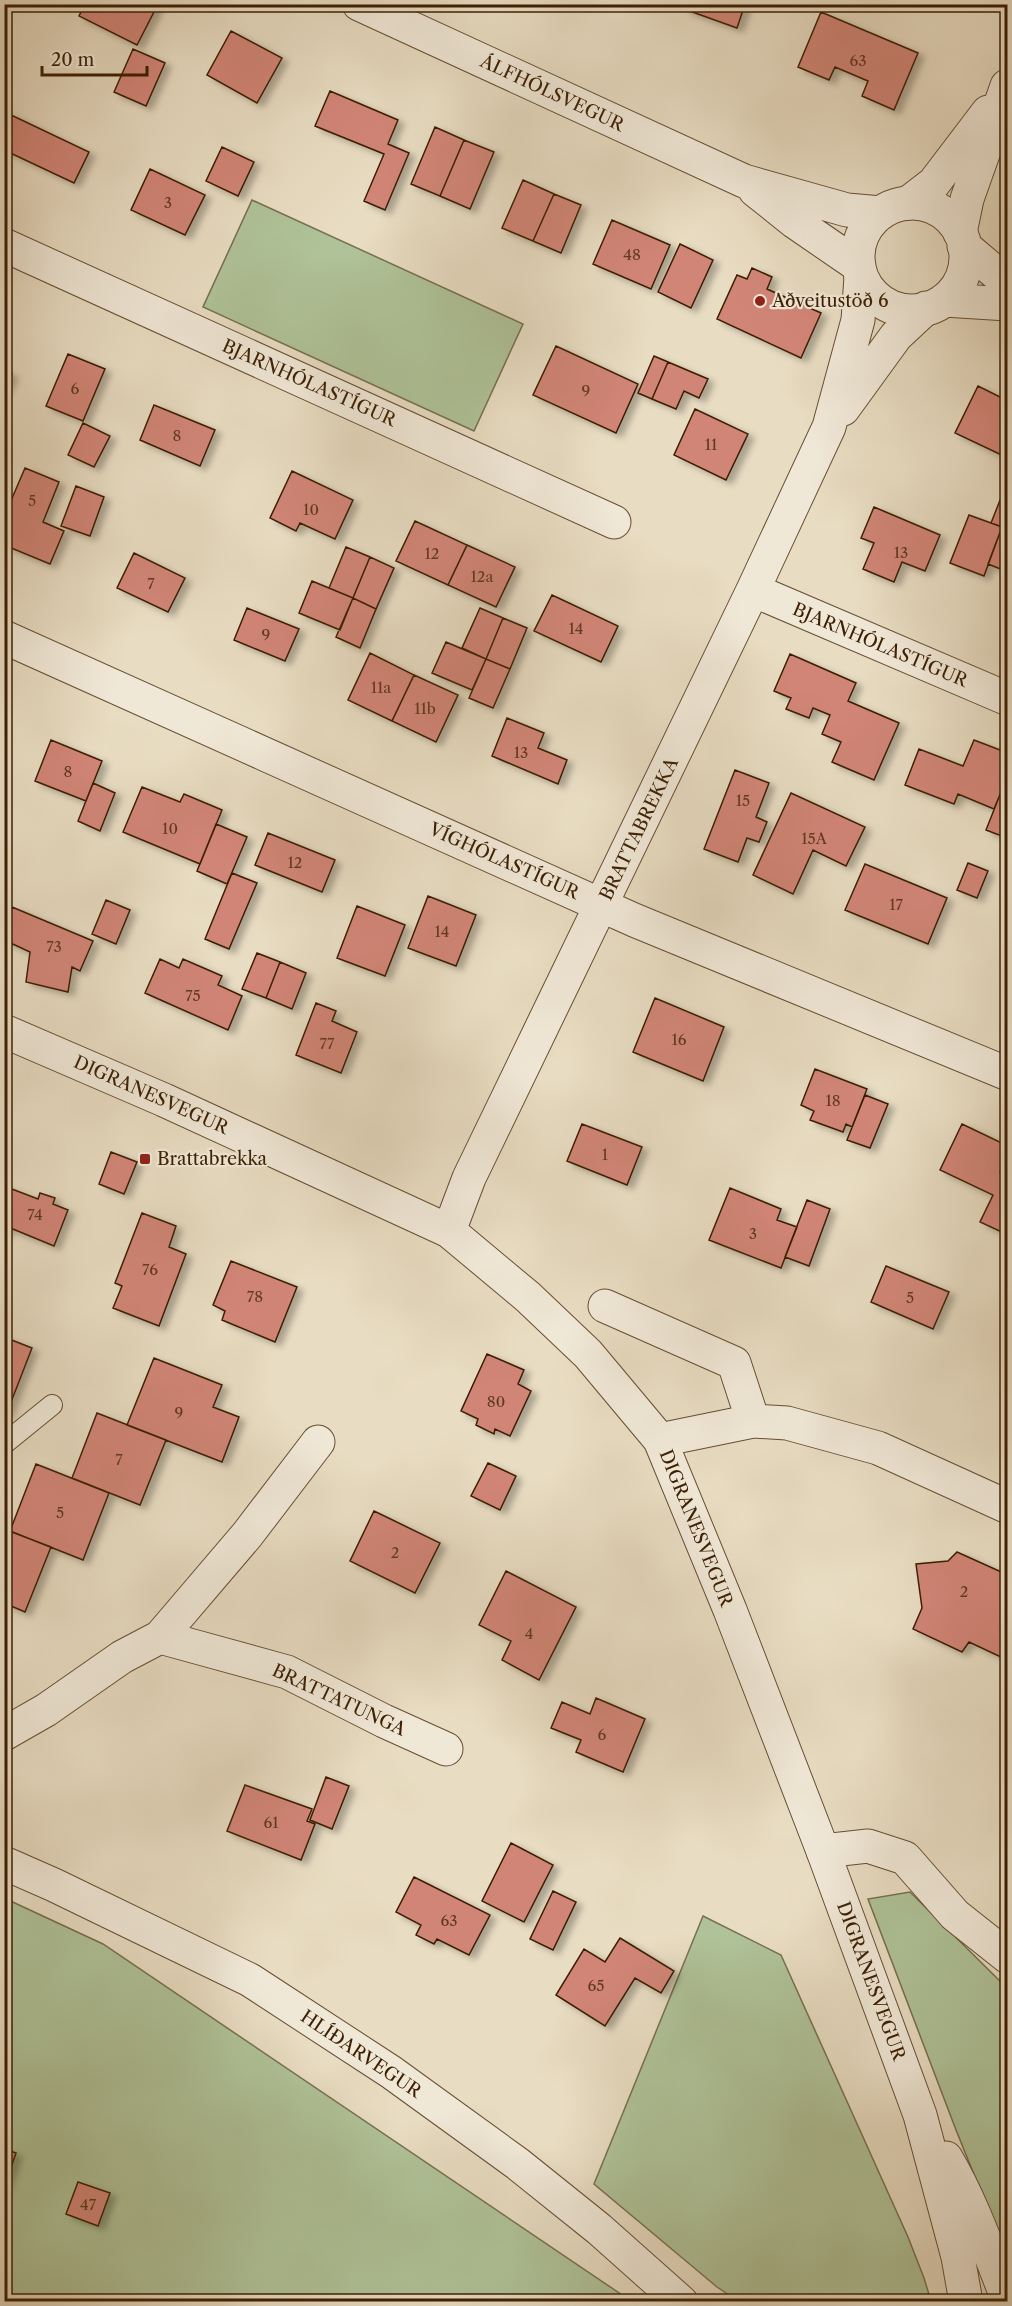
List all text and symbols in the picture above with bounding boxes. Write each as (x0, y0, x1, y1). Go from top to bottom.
scale bar (42, 39, 147, 77)
text: 20 m (51, 49, 95, 71)
street label: ÁLFHÓLSVEGUR (476, 49, 629, 136)
house number: 63 (849, 51, 867, 70)
house number: 3 (164, 193, 172, 212)
house number: 48 (623, 245, 641, 264)
place label: Aðveitustöð 6 (771, 290, 889, 312)
marker: Aðveitustöð 6 (753, 294, 767, 308)
street label: BJARNHÓLASTÍGUR (219, 334, 400, 432)
house number: 6 (71, 379, 80, 398)
house number: 9 (582, 381, 590, 400)
house number: 8 (173, 426, 182, 445)
house number: 11 (705, 435, 718, 454)
house number: 5 (28, 491, 36, 510)
house number: 10 (303, 500, 319, 519)
house number: 13 (894, 543, 908, 562)
house number: 12 (425, 544, 439, 563)
house number: 12a (471, 567, 494, 586)
house number: 7 (147, 574, 155, 593)
street label: BJARNHÓLASTÍGUR (789, 597, 972, 692)
house number: 14 (569, 619, 583, 638)
house number: 9 (262, 625, 270, 644)
house number: 11a (371, 678, 391, 697)
house number: 11b (414, 699, 436, 718)
house number: 13 (514, 743, 528, 762)
street label: BRATTABREKKA (595, 753, 683, 904)
house number: 8 (64, 762, 73, 781)
house number: 15 (736, 791, 750, 810)
street label: VÍGHÓLASTÍGUR (425, 817, 583, 904)
house number: 10 (162, 819, 178, 838)
house number: 15A (801, 829, 828, 848)
house number: 12 (288, 853, 302, 872)
house number: 17 (889, 895, 903, 914)
house number: 14 (435, 922, 449, 941)
house number: 73 (46, 937, 62, 956)
house number: 75 (185, 986, 201, 1005)
house number: 16 (671, 1030, 687, 1049)
house number: 77 (320, 1034, 335, 1053)
street label: DIGRANESVEGUR (70, 1051, 233, 1139)
house number: 18 (825, 1091, 841, 1110)
house number: 1 (602, 1145, 609, 1164)
place label: Brattabrekka (157, 1148, 267, 1170)
marker: Brattabrekka (138, 1152, 152, 1166)
house number: 74 (27, 1205, 43, 1224)
house number: 3 (749, 1224, 757, 1243)
house number: 76 (142, 1260, 158, 1279)
house number: 78 (247, 1287, 263, 1306)
house number: 5 (906, 1288, 914, 1307)
house number: 80 (487, 1392, 505, 1411)
house number: 9 (175, 1403, 183, 1422)
street label: DIGRANESVEGUR (655, 1446, 738, 1610)
house number: 7 (115, 1450, 123, 1469)
house number: 5 (56, 1503, 64, 1522)
house number: 2 (391, 1543, 399, 1562)
house number: 2 (960, 1582, 968, 1601)
house number: 4 (525, 1624, 533, 1643)
street label: BRATTATUNGA (269, 1659, 410, 1741)
house number: 6 (598, 1725, 607, 1744)
house number: 61 (263, 1813, 279, 1832)
street label: DIGRANESVEGUR (832, 1899, 910, 2064)
house number: 63 (440, 1911, 458, 1930)
house number: 65 (588, 1976, 604, 1995)
street label: HLÍÐARVEGUR (296, 2005, 427, 2103)
house number: 47 (80, 2195, 97, 2214)

